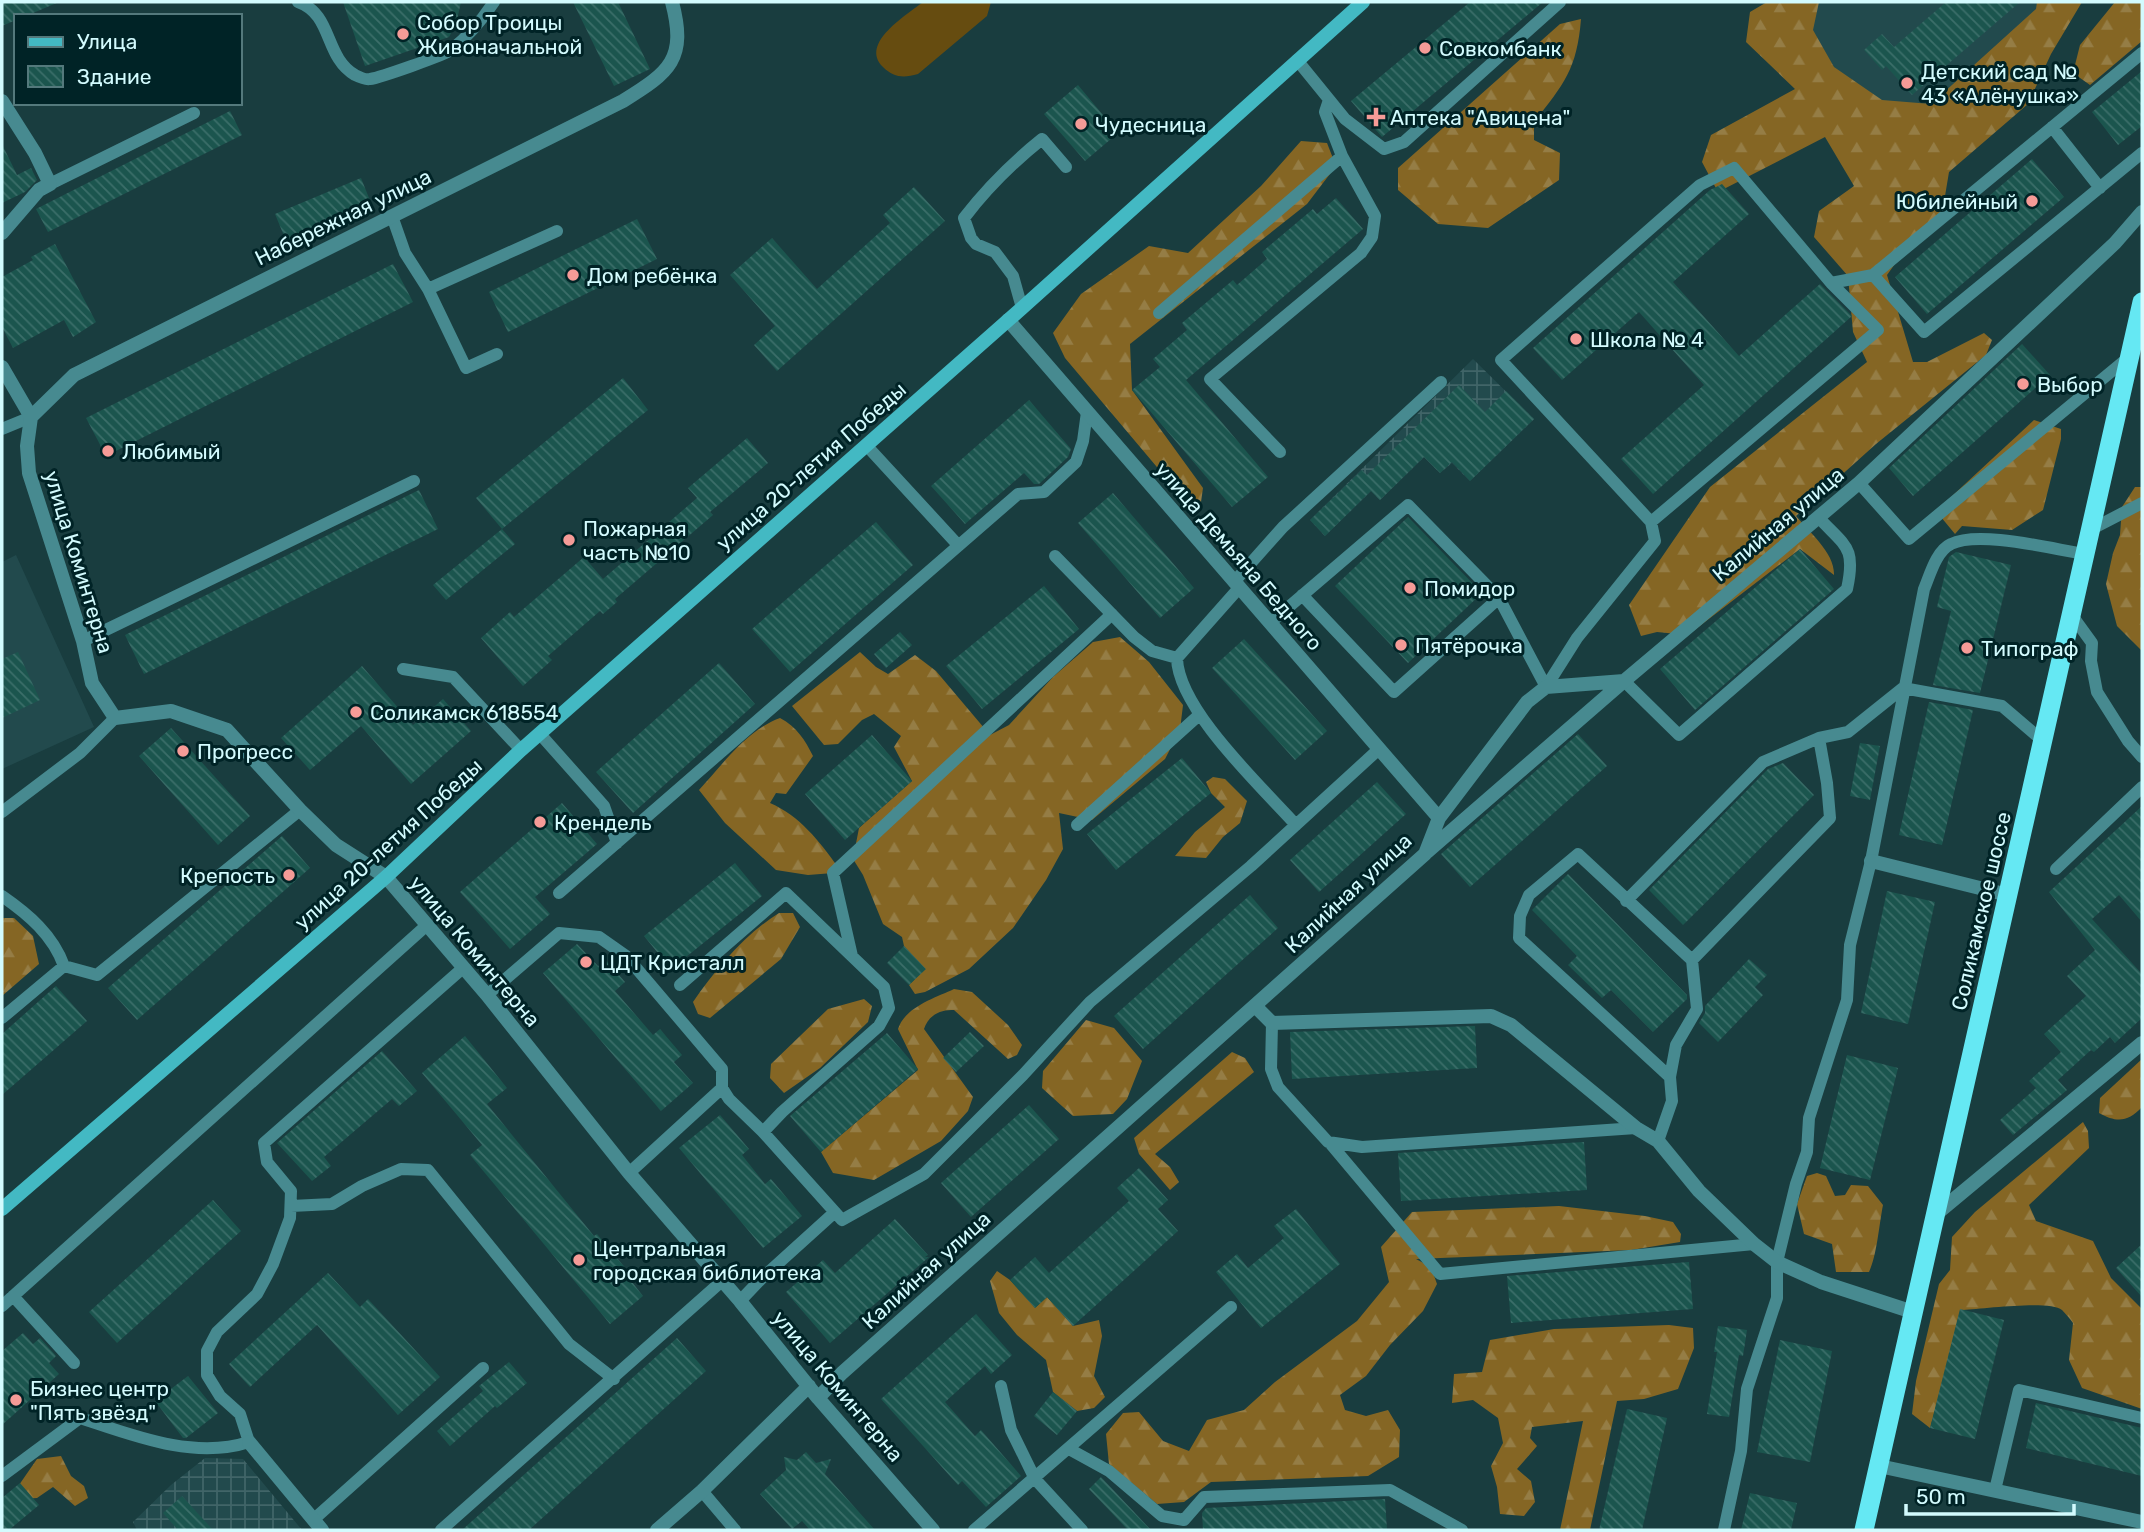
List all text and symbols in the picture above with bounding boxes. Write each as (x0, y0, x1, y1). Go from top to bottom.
place label: Собор Троицы Живоначальной (417, 10, 582, 59)
legend (14, 14, 242, 105)
marker: Собор Троицы Живоначальной (395, 26, 411, 42)
text: Улица (77, 29, 137, 54)
place label: Совкомбанк (1439, 36, 1562, 61)
marker: Совкомбанк (1417, 40, 1433, 56)
place label: Детский сад № 43 «Алёнушка» (1921, 59, 2079, 108)
text: Здание (77, 64, 152, 89)
marker: Детский сад № 43 «Алёнушка» (1899, 75, 1915, 91)
place label: Аптека "Авицена" (1390, 105, 1570, 130)
marker: Аптека "Авицена" (1368, 109, 1384, 125)
place label: Чудесница (1095, 112, 1206, 137)
marker: Чудесница (1073, 116, 1089, 132)
street label: Набережная улица (251, 163, 435, 271)
place label: Юбилейный (1896, 189, 2018, 214)
marker: Юбилейный (2024, 193, 2040, 209)
place label: Дом ребёнка (587, 263, 717, 288)
marker: Дом ребёнка (565, 267, 581, 283)
place label: Школа № 4 (1590, 327, 1704, 352)
marker: Школа № 4 (1568, 331, 1584, 347)
place label: Выбор (2037, 372, 2103, 397)
marker: Выбор (2015, 376, 2031, 392)
street label: улица 20-летия Победы (711, 377, 911, 555)
place label: Любимый (122, 439, 221, 464)
marker: Любимый (100, 443, 116, 459)
street label: улица Демьяна Бедного (1150, 457, 1328, 655)
street label: Калийная улица (1707, 462, 1849, 586)
street label: улица Коминтерна (39, 468, 119, 656)
place label: Пожарная часть №10 (583, 516, 691, 565)
marker: Пожарная часть №10 (561, 532, 577, 548)
place label: Помидор (1424, 576, 1515, 601)
marker: Помидор (1402, 580, 1418, 596)
place label: Пятёрочка (1415, 633, 1523, 658)
place label: Типограф (1981, 636, 2079, 661)
marker: Пятёрочка (1393, 637, 1409, 653)
marker: Типограф (1959, 640, 1975, 656)
place label: Соликамск 618554 (370, 700, 558, 725)
marker: Соликамск 618554 (348, 704, 364, 720)
place label: Прогресс (197, 739, 293, 764)
marker: Прогресс (175, 743, 191, 759)
street label: улица 20-летия Победы (289, 753, 487, 935)
street label: Соликамское шоссе (1946, 809, 2016, 1013)
place label: Крендель (554, 810, 651, 835)
marker: Крендель (532, 814, 548, 830)
street label: Калийная улица (1279, 828, 1417, 958)
place label: Крепость (180, 863, 275, 888)
marker: Крепость (281, 867, 297, 883)
street label: улица Коминтерна (404, 870, 546, 1032)
place label: ЦДТ Кристалл (600, 950, 745, 975)
marker: ЦДТ Кристалл (578, 954, 594, 970)
street label: Калийная улица (857, 1206, 995, 1334)
place label: Центральная городская библиотека (593, 1236, 822, 1285)
marker: Центральная городская библиотека (571, 1252, 587, 1268)
street label: улица Коминтерна (767, 1305, 909, 1467)
place label: Бизнес центр "Пять звёзд" (30, 1376, 169, 1425)
marker: Бизнес центр "Пять звёзд" (8, 1392, 24, 1408)
scale bar (1906, 1472, 2074, 1516)
text: 50 m (1916, 1484, 1966, 1509)

